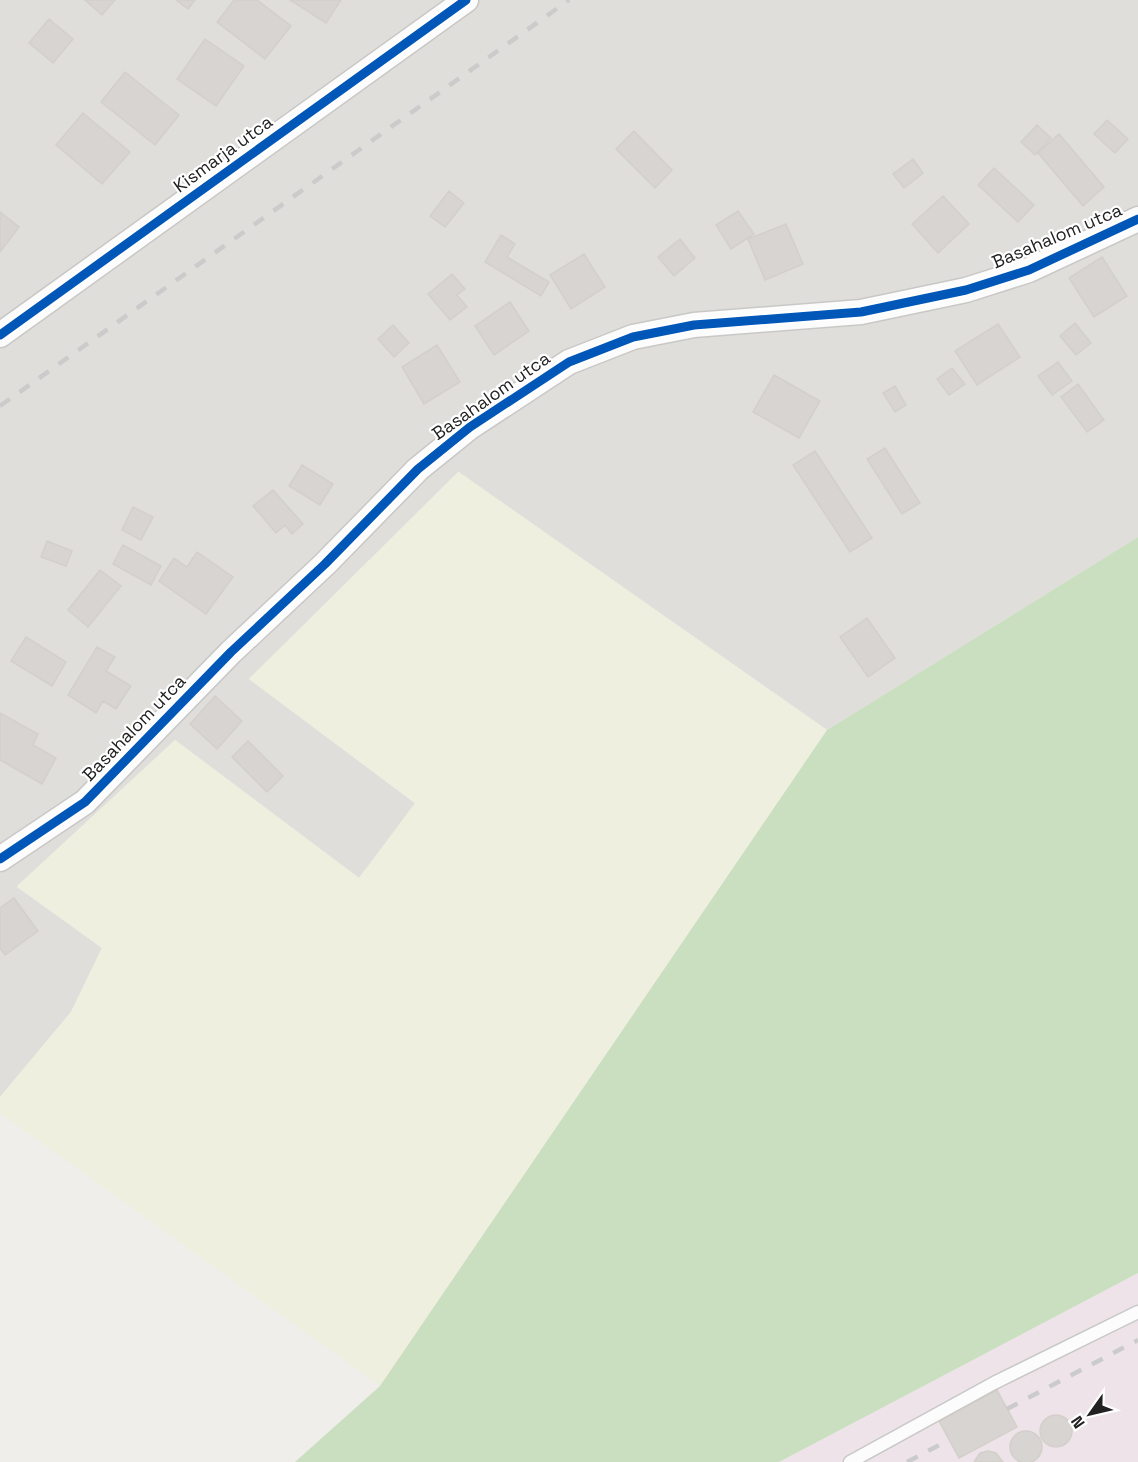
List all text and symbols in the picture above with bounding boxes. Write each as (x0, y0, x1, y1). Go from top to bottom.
street label: Kismarja utca (169, 110, 277, 197)
street label: Basahalom utca (988, 198, 1125, 273)
street label: Basahalom utca (427, 346, 554, 445)
street label: Basahalom utca (77, 670, 190, 786)
north arrow (1060, 1384, 1120, 1444)
text: N (1066, 1412, 1090, 1432)

